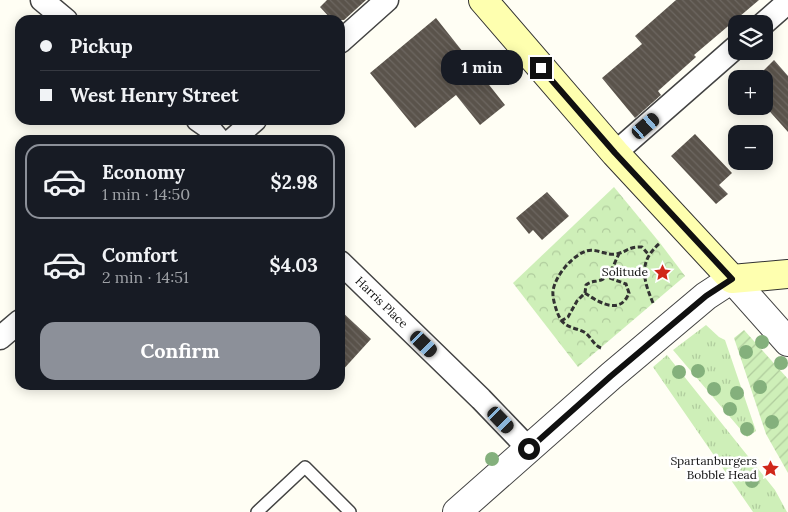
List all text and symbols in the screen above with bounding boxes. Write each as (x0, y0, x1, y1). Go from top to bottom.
map controls (728, 15, 773, 170)
button: layers (728, 15, 773, 60)
text: Pickup (70, 34, 133, 58)
callout: 1 min (441, 50, 524, 86)
text: 1 min (462, 57, 502, 77)
route end (530, 57, 552, 79)
button: + (728, 70, 773, 115)
text: West Henry Street (70, 83, 239, 107)
car (629, 110, 662, 142)
button: − (728, 125, 773, 170)
icon: car (42, 159, 87, 204)
text: Economy (102, 160, 185, 184)
text: $2.98 (270, 170, 318, 194)
text: 1 min · 14:50 (102, 184, 190, 204)
icon: car (42, 242, 87, 287)
text: Comfort (102, 243, 178, 267)
text: $4.03 (270, 253, 318, 277)
place icon: Solitude (652, 262, 672, 282)
place label: Solitude (602, 264, 648, 279)
text: 2 min · 14:51 (102, 267, 189, 287)
street label: Harris Place (353, 273, 412, 331)
button: Confirm (40, 322, 320, 380)
car (407, 328, 440, 360)
car (485, 404, 516, 436)
route start (518, 438, 540, 460)
place label: Spartanburgers Bobble Head (670, 453, 757, 482)
place icon: Spartanburgers Bobble Head (761, 458, 781, 478)

